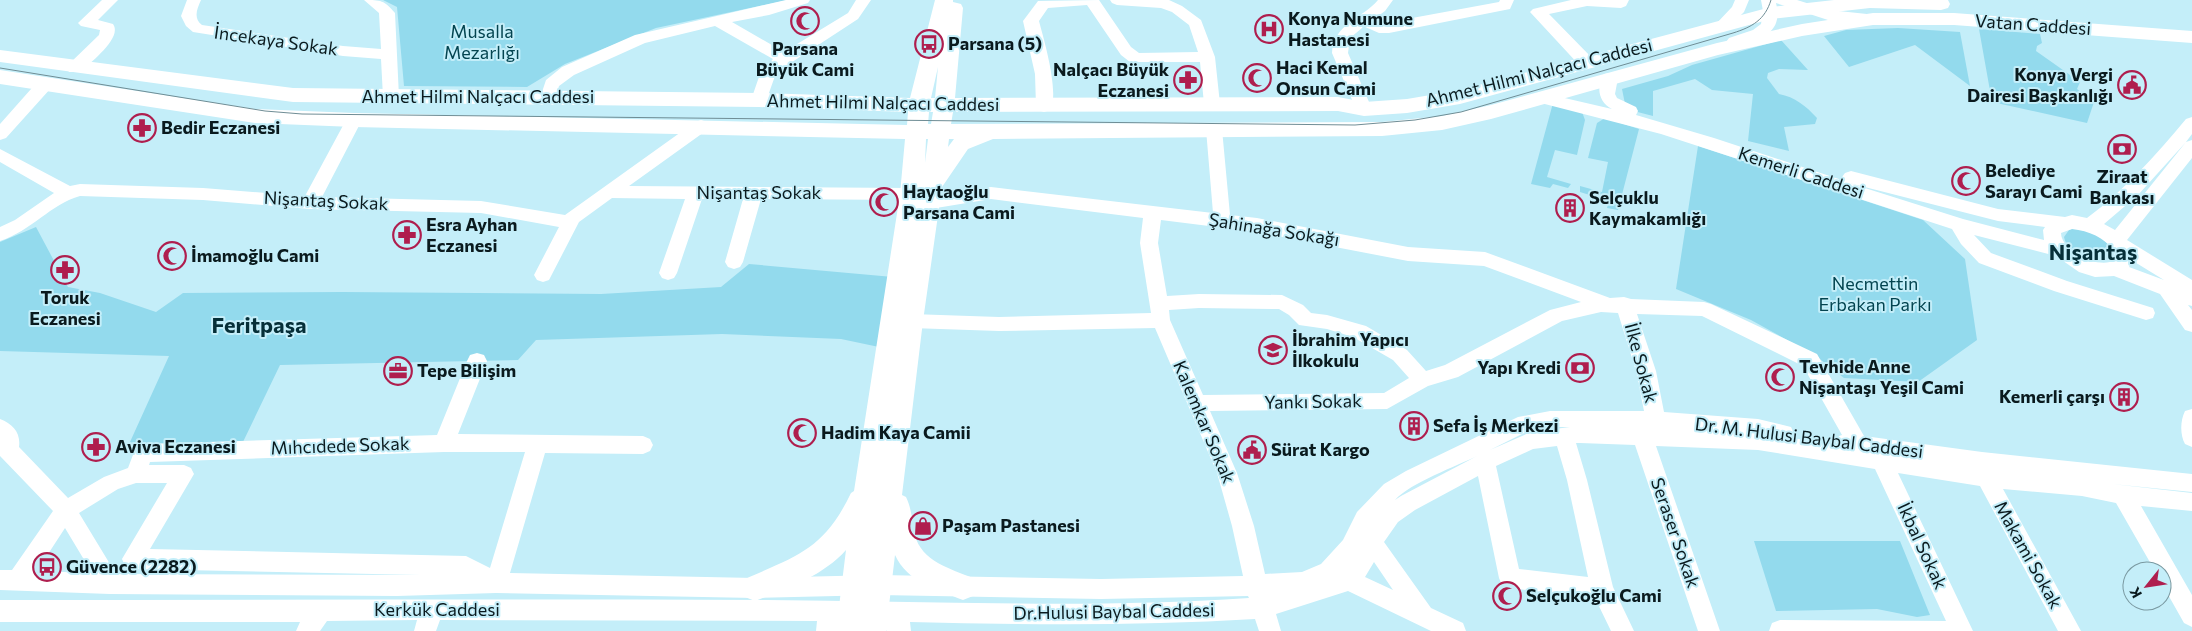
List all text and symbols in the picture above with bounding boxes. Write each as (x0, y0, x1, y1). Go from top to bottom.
mosque icon: Parsana Büyük Cami (790, 6, 820, 36)
place label: Konya Numune Hastanesi (1288, 7, 1413, 50)
street label: Vatan Caddesi (1974, 9, 2092, 39)
hospital icon: Konya Numune Hastanesi (1254, 14, 1284, 44)
street label: İncekaya Sokak (213, 20, 340, 60)
park label: Musalla Mezarlığı (444, 20, 520, 63)
bus stop icon: Parsana (5) (914, 29, 944, 59)
place label: Parsana (5) (948, 32, 1042, 54)
street label: Ahmet Hilmi Nalçacı Caddesi (1423, 33, 1654, 111)
place label: Parsana Büyük Cami (756, 37, 854, 80)
place label: Haci Kemal Onsun Cami (1276, 56, 1376, 99)
place label: Nalçacı Büyük Eczanesi (1053, 58, 1170, 101)
mosque icon: Haci Kemal Onsun Cami (1242, 63, 1272, 93)
place label: Konya Vergi Dairesi Başkanlığı (1967, 63, 2113, 106)
pharmacy icon: Nalçacı Büyük Eczanesi (1173, 65, 1203, 95)
public building icon: Konya Vergi Dairesi Başkanlığı (2117, 70, 2147, 100)
street label: Ahmet Hilmi Nalçacı Caddesi (362, 85, 594, 107)
street label: Ahmet Hilmi Nalçacı Caddesi (766, 89, 1000, 115)
pharmacy icon: Bedir Eczanesi (127, 113, 157, 143)
place label: Bedir Eczanesi (161, 116, 280, 138)
bank icon: Ziraat Bankası (2107, 134, 2137, 164)
street label: Kemerli Caddesi (1736, 141, 1867, 203)
place label: Belediye Sarayı Cami (1985, 159, 2083, 202)
place label: Ziraat Bankası (2089, 165, 2155, 208)
mosque icon: Belediye Sarayı Cami (1951, 166, 1981, 196)
place label: Haytaoğlu Parsana Cami (903, 180, 1015, 223)
street label: Nişantaş Sokak (697, 181, 822, 203)
street label: Nişantaş Sokak (263, 186, 389, 214)
place label: Selçuklu Kaymakamlığı (1589, 186, 1706, 229)
mosque icon: Haytaoğlu Parsana Cami (869, 187, 899, 217)
building icon: Selçuklu Kaymakamlığı (1555, 193, 1585, 223)
street label: Şahinağa Sokağı (1207, 208, 1341, 250)
place label: Esra Ayhan Eczanesi (426, 213, 517, 256)
pharmacy icon: Esra Ayhan Eczanesi (392, 220, 422, 250)
district label: Nişantaş (2049, 238, 2137, 265)
mosque icon: İmamoğlu Cami (157, 241, 187, 271)
place label: İmamoğlu Cami (191, 244, 319, 266)
pharmacy icon: Toruk Eczanesi (50, 255, 80, 285)
park label: Necmettin Erbakan Parkı (1818, 272, 1932, 315)
place label: Toruk Eczanesi (29, 286, 101, 329)
district label: Feritpaşa (212, 311, 307, 338)
street label: İlke Sokak (1621, 320, 1663, 405)
place label: İbrahim Yapıcı İlkokulu (1292, 328, 1409, 371)
school or university icon: İbrahim Yapıcı İlkokulu (1258, 335, 1288, 365)
bank icon: Yapı Kredi (1565, 353, 1595, 383)
place label: Tevhide Anne Nişantaşı Yeşil Cami (1799, 355, 1964, 398)
office icon: Tepe Bilişim (383, 356, 413, 386)
place label: Yapı Kredi (1477, 356, 1561, 378)
street label: Kalemkar Sokak (1169, 357, 1241, 487)
place label: Tepe Bilişim (417, 359, 516, 381)
mosque icon: Tevhide Anne Nişantaşı Yeşil Cami (1765, 362, 1795, 392)
building icon: Kemerli çarşı (2109, 382, 2139, 412)
place label: Kemerli çarşı (1999, 385, 2105, 407)
street label: Yankı Sokak (1264, 389, 1362, 413)
building icon: Sefa İş Merkezi (1399, 411, 1429, 441)
street label: Dr. M. Hulusi Baybal Caddesi (1694, 412, 1924, 462)
place label: Sefa İş Merkezi (1433, 414, 1559, 436)
mosque icon: Hadim Kaya Camii (787, 418, 817, 448)
place label: Hadim Kaya Camii (821, 421, 971, 443)
pharmacy icon: Aviva Eczanesi (81, 432, 111, 462)
street label: Mıhcıdede Sokak (270, 432, 410, 458)
place label: Aviva Eczanesi (115, 435, 236, 457)
public building icon: Sürat Kargo (1237, 435, 1267, 465)
place label: Sürat Kargo (1271, 438, 1370, 460)
street label: Seraser Sokak (1647, 475, 1705, 591)
street label: Makami Sokak (1990, 497, 2068, 612)
street label: İkbal Sokak (1893, 499, 1953, 593)
shop icon: Paşam Pastanesi (908, 511, 938, 541)
place label: Paşam Pastanesi (942, 514, 1080, 536)
bus stop icon: Güvence (2282) (32, 552, 62, 582)
place label: Güvence (2282) (66, 555, 197, 577)
north arrow (2122, 561, 2172, 611)
mosque icon: Selçukoğlu Cami (1492, 581, 1522, 611)
place label: Selçukoğlu Cami (1526, 584, 1662, 606)
text: K (2125, 584, 2145, 601)
street label: Kerkük Caddesi (374, 598, 500, 620)
street label: Dr.Hulusi Baybal Caddesi (1013, 598, 1215, 624)

